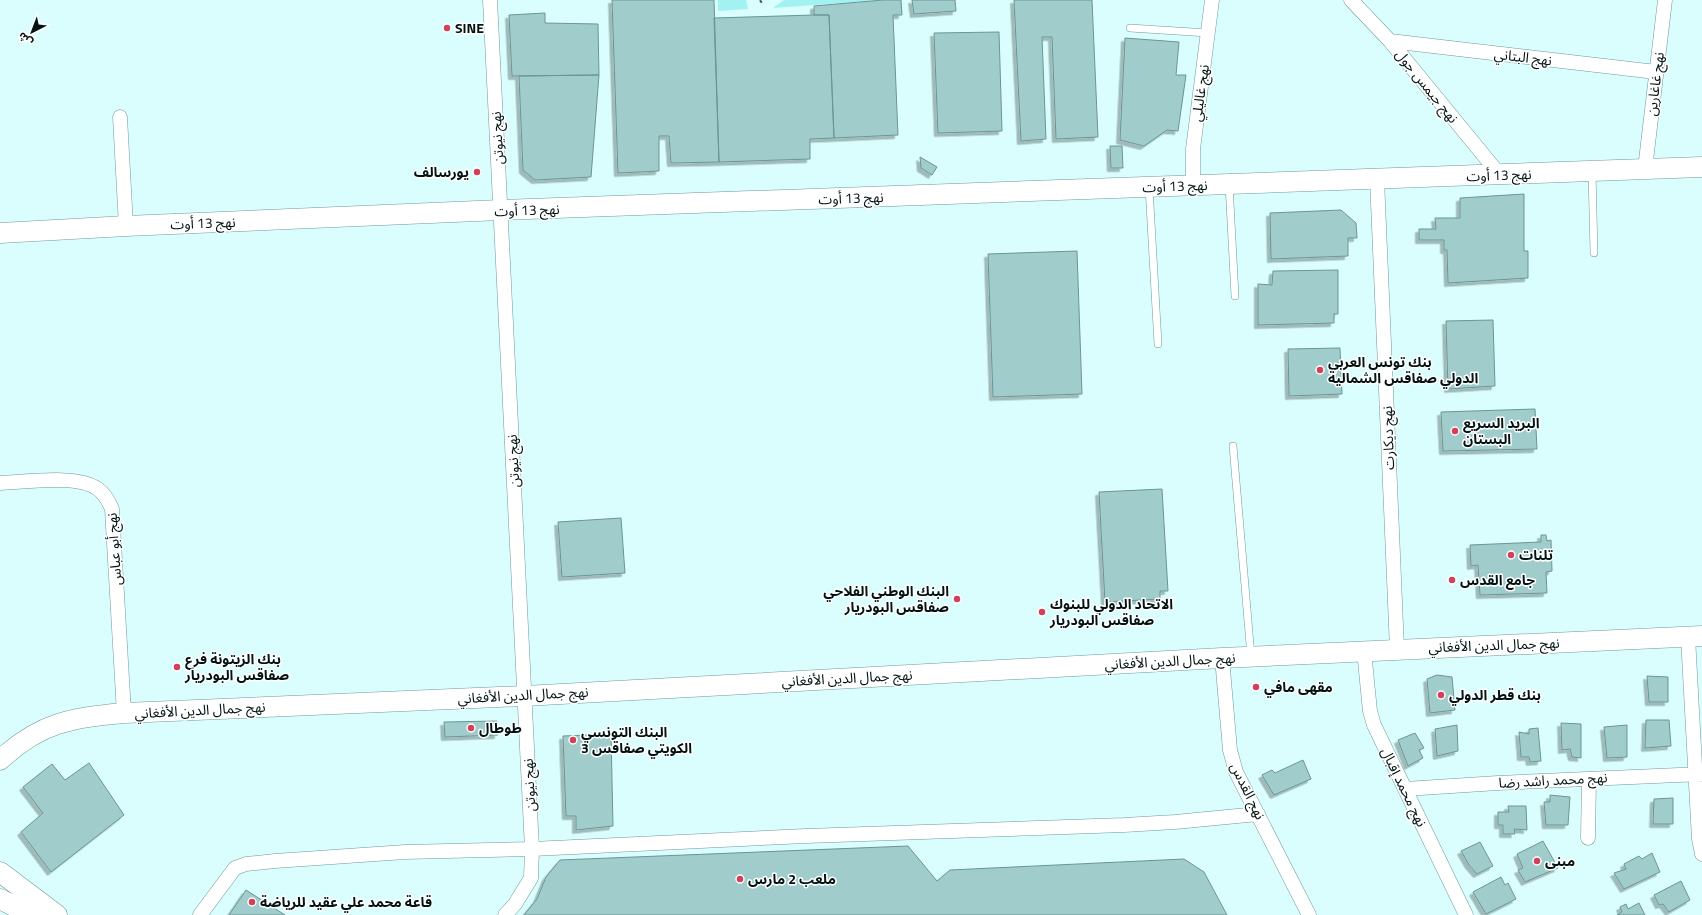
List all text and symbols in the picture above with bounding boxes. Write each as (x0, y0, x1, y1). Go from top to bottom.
north arrow (12, 12, 52, 52)
place label: SINE (455, 17, 484, 38)
marker: SINE (442, 23, 452, 33)
text: ش (14, 28, 36, 50)
street label: نهج البتاني (1493, 43, 1553, 72)
street label: نهج جيمس جول (1390, 44, 1464, 128)
street label: نهج غاغارين (1640, 50, 1670, 117)
street label: نهج غاليلي (1185, 63, 1215, 123)
street label: نهج نيوتن (485, 111, 509, 165)
place label: يورسالف (414, 161, 469, 182)
street label: نهج 13 أوت (1466, 163, 1532, 187)
marker: يورسالف (472, 167, 482, 177)
street label: نهج 13 أوت (1142, 174, 1208, 198)
street label: نهج 13 أوت (818, 186, 884, 210)
street label: نهج 13 أوت (494, 198, 560, 222)
street label: نهج 13 أوت (170, 211, 236, 235)
place label: بنك تونس العربي الدولي صفاقس الشمالية (1328, 351, 1478, 389)
marker: بنك تونس العربي الدولي صفاقس الشمالية (1315, 365, 1325, 375)
street label: نهج ديكارت (1376, 405, 1400, 470)
place label: البريد السريع البستان (1463, 412, 1540, 449)
marker: البريد السريع البستان (1450, 426, 1460, 436)
street label: نهج نيوتن (501, 434, 525, 488)
street label: نهج أبو عباس (100, 512, 128, 586)
place label: تلنات (1519, 544, 1553, 565)
marker: تلنات (1506, 550, 1516, 560)
place label: جامع القدس (1460, 569, 1535, 590)
marker: جامع القدس (1447, 575, 1457, 585)
place label: البنك الوطني الفلاحي صفاقس البودريار (823, 580, 949, 617)
place label: الاتحاد الدولي للبنوك صفاقس البودريار (1049, 593, 1173, 630)
marker: البنك الوطني الفلاحي صفاقس البودريار (952, 594, 962, 604)
marker: الاتحاد الدولي للبنوك صفاقس البودريار (1037, 607, 1047, 617)
street label: نهج جمال الدين الأفغاني (1428, 632, 1560, 659)
street label: نهج جمال الدين الأفغاني (1104, 647, 1236, 676)
place label: بنك الزيتونة فرع صفاقس البودريار (184, 648, 290, 685)
marker: بنك الزيتونة فرع صفاقس البودريار (172, 662, 182, 672)
street label: نهج جمال الدين الأفغاني (781, 664, 913, 693)
place label: مقهى مافي (1264, 676, 1333, 698)
street label: نهج جمال الدين الأفغاني (457, 681, 589, 710)
marker: مقهى مافي (1251, 682, 1261, 692)
place label: بنك قطر الدولي (1449, 684, 1541, 706)
marker: بنك قطر الدولي (1436, 690, 1446, 700)
street label: نهج جمال الدين الأفغاني (134, 696, 266, 725)
place label: طوطال (479, 717, 522, 738)
place label: البنك التونسي الكويتي صفاقس 3 (581, 721, 692, 759)
marker: طوطال (466, 723, 476, 733)
marker: البنك التونسي الكويتي صفاقس 3 (568, 735, 578, 745)
street label: نهج محمد إقبال (1375, 743, 1433, 831)
street label: نهج نيوتن (517, 758, 541, 812)
street label: نهج القدس (1225, 759, 1271, 824)
street label: نهج محمد راشد رضا (1498, 766, 1608, 794)
place label: مبنى (1545, 850, 1575, 871)
marker: مبنى (1532, 856, 1542, 866)
place label: ملعب 2 مارس (748, 868, 836, 889)
marker: ملعب 2 مارس (735, 874, 745, 884)
place label: قاعة محمد علي عقيد للرياضة (260, 891, 432, 913)
marker: قاعة محمد علي عقيد للرياضة (247, 897, 257, 907)

